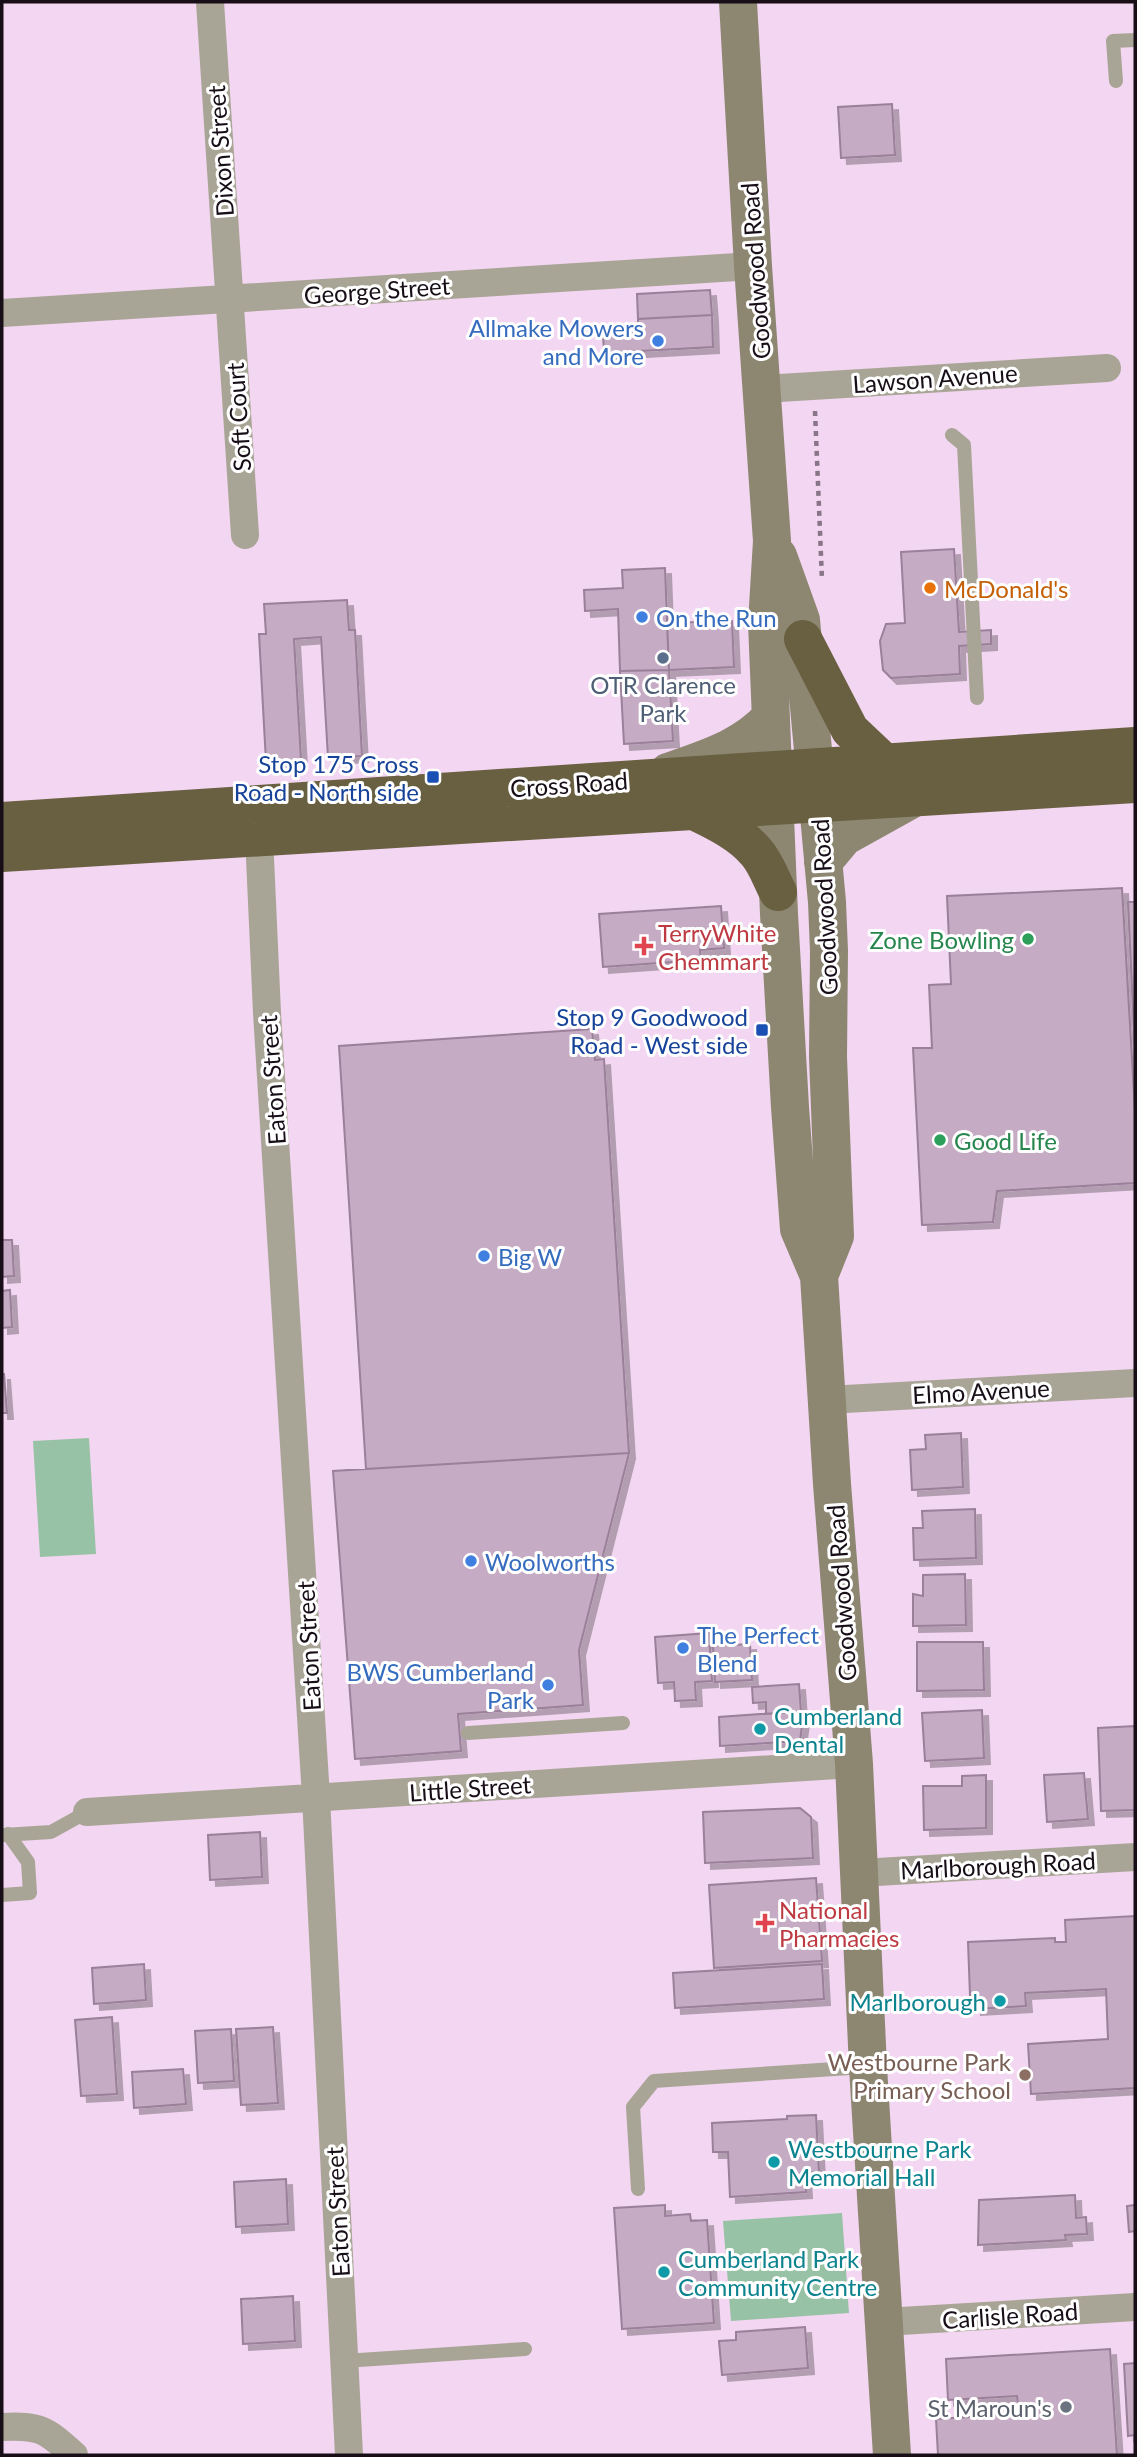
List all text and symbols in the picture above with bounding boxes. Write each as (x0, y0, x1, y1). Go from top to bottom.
street label: Dixon Street (201, 84, 239, 218)
street label: Goodwood Road (734, 182, 776, 360)
street label: George Street (303, 270, 451, 310)
place label: Allmake Mowers and More (469, 313, 644, 370)
marker: Allmake Mowers and More (650, 333, 666, 349)
street label: Lawson Avenue (852, 358, 1018, 398)
street label: Soft Court (220, 361, 256, 472)
place label: McDonald's (944, 574, 1068, 603)
marker: McDonald's (922, 580, 938, 596)
place label: On the Run (656, 603, 777, 632)
marker: On the Run (634, 609, 650, 625)
marker: OTR Clarence Park (655, 650, 671, 666)
place label: OTR Clarence Park (590, 670, 736, 727)
place label: Stop 175 Cross Road - North side (234, 749, 419, 806)
street label: Cross Road (509, 765, 629, 803)
marker: Stop 175 Cross Road - North side (425, 769, 441, 785)
street label: Goodwood Road (805, 818, 843, 996)
place label: TerryWhite Chemmart (658, 918, 777, 975)
place label: Zone Bowling (869, 925, 1014, 954)
marker: Zone Bowling (1020, 931, 1036, 947)
marker: TerryWhite Chemmart (636, 938, 652, 954)
place label: Stop 9 Goodwood Road - West side (556, 1002, 748, 1059)
street label: Eaton Street (253, 1014, 291, 1146)
marker: Stop 9 Goodwood Road - West side (754, 1022, 770, 1038)
place label: Good Life (954, 1126, 1057, 1155)
marker: Good Life (932, 1132, 948, 1148)
place label: Big W (498, 1242, 562, 1271)
marker: Big W (476, 1248, 492, 1264)
street label: Elmo Avenue (912, 1373, 1050, 1409)
street label: Goodwood Road (820, 1504, 862, 1682)
place label: Woolworths (485, 1547, 615, 1576)
marker: Woolworths (463, 1553, 479, 1569)
street label: Eaton Street (290, 1580, 326, 1712)
place label: The Perfect Blend (697, 1620, 820, 1677)
marker: The Perfect Blend (675, 1640, 691, 1656)
place label: BWS Cumberland Park (347, 1657, 535, 1714)
marker: BWS Cumberland Park (540, 1677, 556, 1693)
place label: Cumberland Dental (774, 1701, 902, 1758)
marker: Cumberland Dental (752, 1721, 768, 1737)
street label: Little Street (408, 1769, 532, 1807)
street label: Marlborough Road (899, 1845, 1097, 1885)
place label: National Pharmacies (779, 1895, 899, 1952)
marker: National Pharmacies (757, 1915, 773, 1931)
place label: Marlborough (850, 1987, 986, 2016)
marker: Marlborough (992, 1993, 1008, 2009)
place label: Westbourne Park Primary School (828, 2047, 1012, 2104)
marker: Westbourne Park Primary School (1017, 2067, 1033, 2083)
place label: Westbourne Park Memorial Hall (788, 2134, 972, 2191)
street label: Eaton Street (319, 2146, 355, 2278)
marker: Westbourne Park Memorial Hall (766, 2154, 782, 2170)
place label: Cumberland Park Community Centre (678, 2244, 877, 2301)
marker: Cumberland Park Community Centre (656, 2264, 672, 2280)
street label: Carlisle Road (941, 2296, 1079, 2334)
place label: St Maroun's (927, 2393, 1052, 2422)
marker: St Maroun's (1058, 2399, 1074, 2415)

